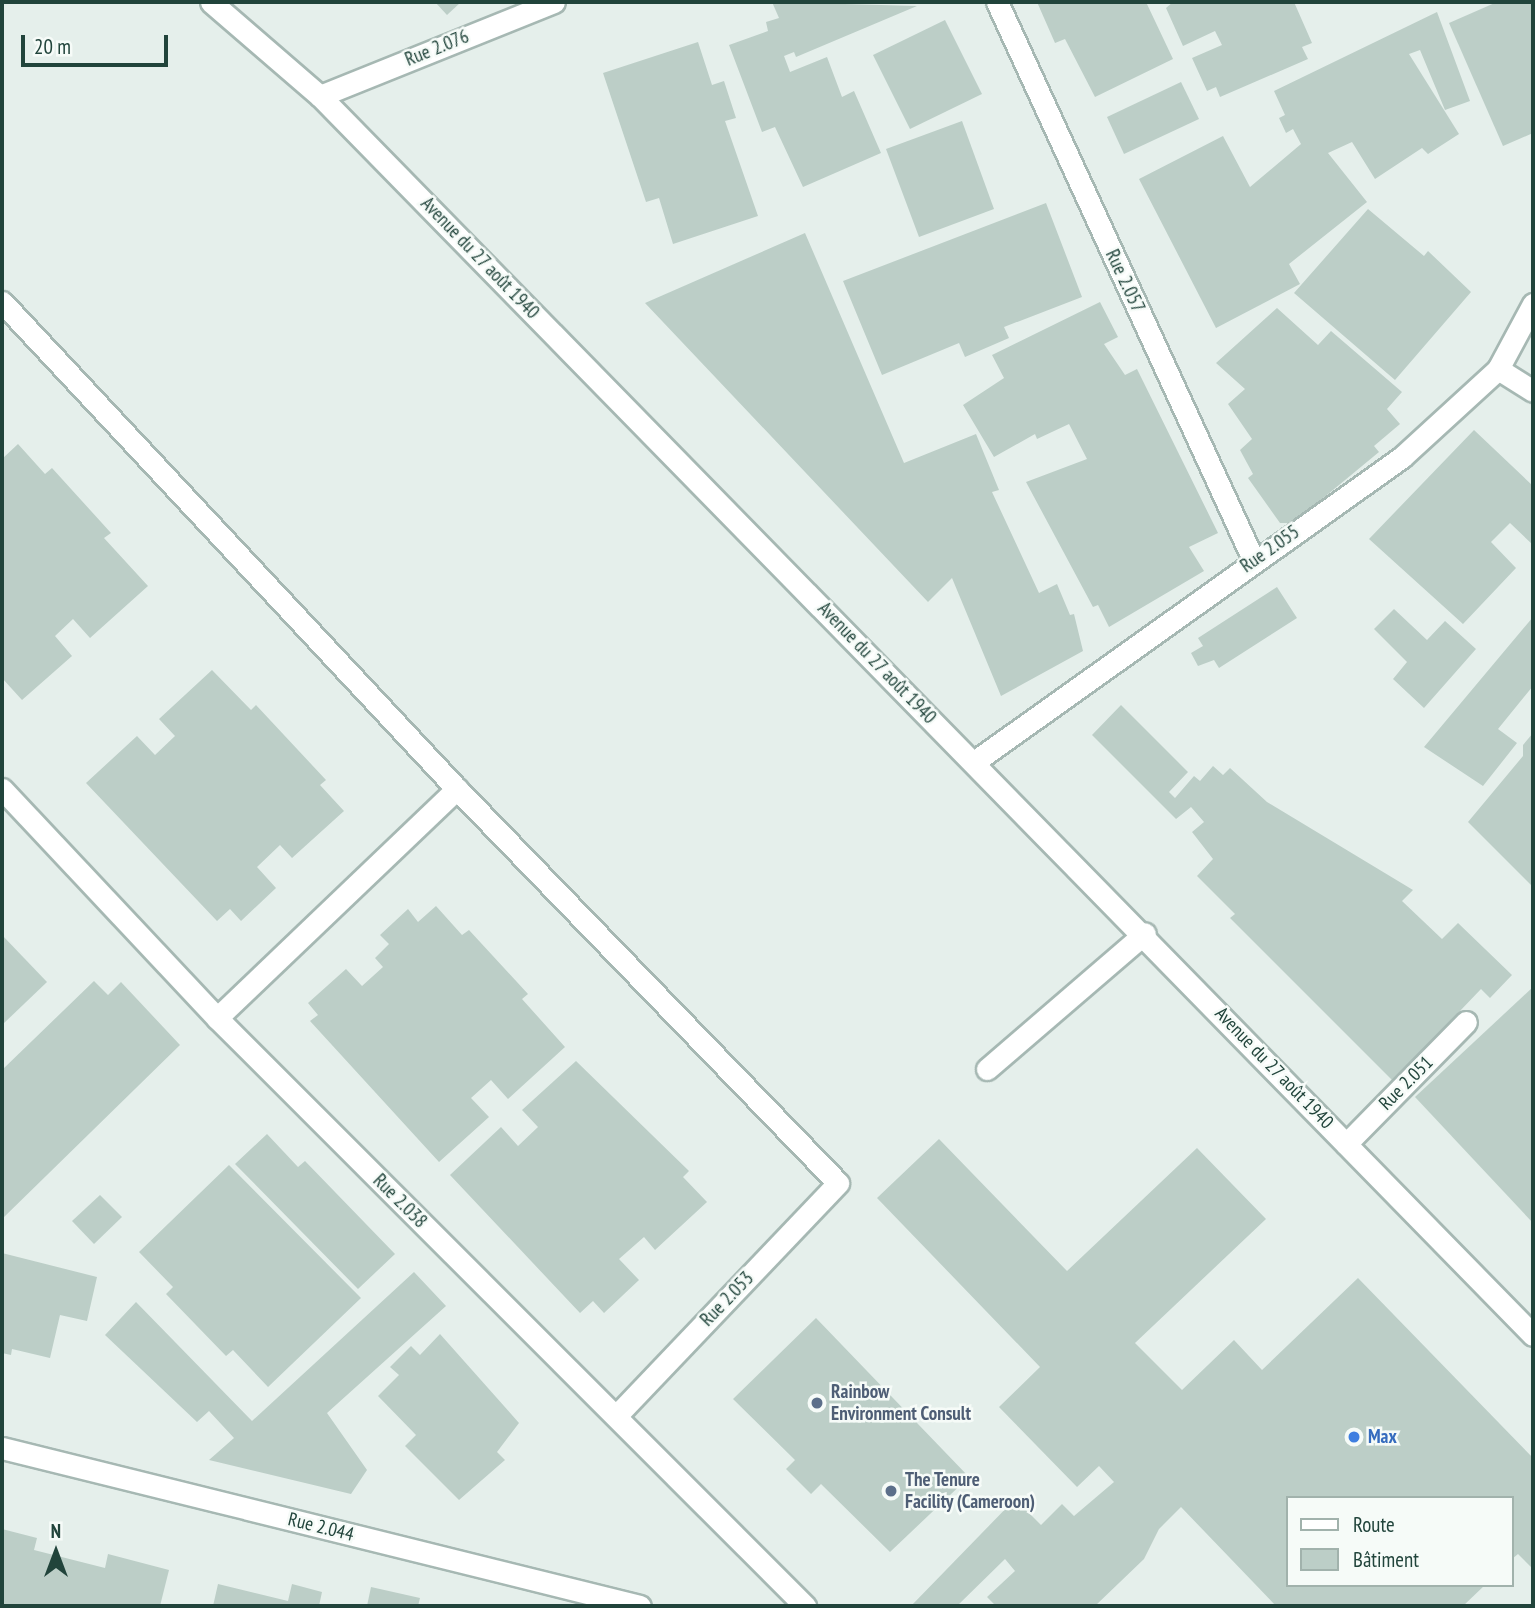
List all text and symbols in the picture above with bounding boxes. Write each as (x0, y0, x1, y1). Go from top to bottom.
scale bar (24, 21, 172, 65)
street label: Rue 2.076 (402, 25, 472, 71)
text: 20 m (34, 33, 71, 60)
street label: Avenue du 27 août 1940 (416, 192, 544, 324)
street label: Rue 2.057 (1101, 246, 1149, 316)
street label: Rue 2.055 (1236, 520, 1304, 578)
street label: Avenue du 27 août 1940 (813, 597, 941, 729)
street label: Avenue du 27 août 1940 (1210, 1002, 1338, 1134)
street label: Rue 2.051 (1374, 1051, 1438, 1115)
street label: Rue 2.038 (368, 1169, 432, 1233)
street label: Rue 2.053 (696, 1267, 758, 1331)
place label: Rainbow Environment Consult (831, 1381, 971, 1425)
marker: Rainbow Environment Consult (809, 1395, 825, 1411)
place label: Max (1368, 1426, 1397, 1448)
marker: Max (1346, 1429, 1362, 1445)
place label: The Tenure Facility (Cameroon) (905, 1469, 1036, 1513)
marker: The Tenure Facility (Cameroon) (883, 1483, 899, 1499)
legend (1286, 1496, 1514, 1587)
street label: Rue 2.044 (286, 1508, 356, 1546)
text: Route (1353, 1511, 1395, 1538)
north arrow (21, 1517, 91, 1587)
text: N (51, 1519, 61, 1543)
text: Bâtiment (1353, 1546, 1419, 1573)

